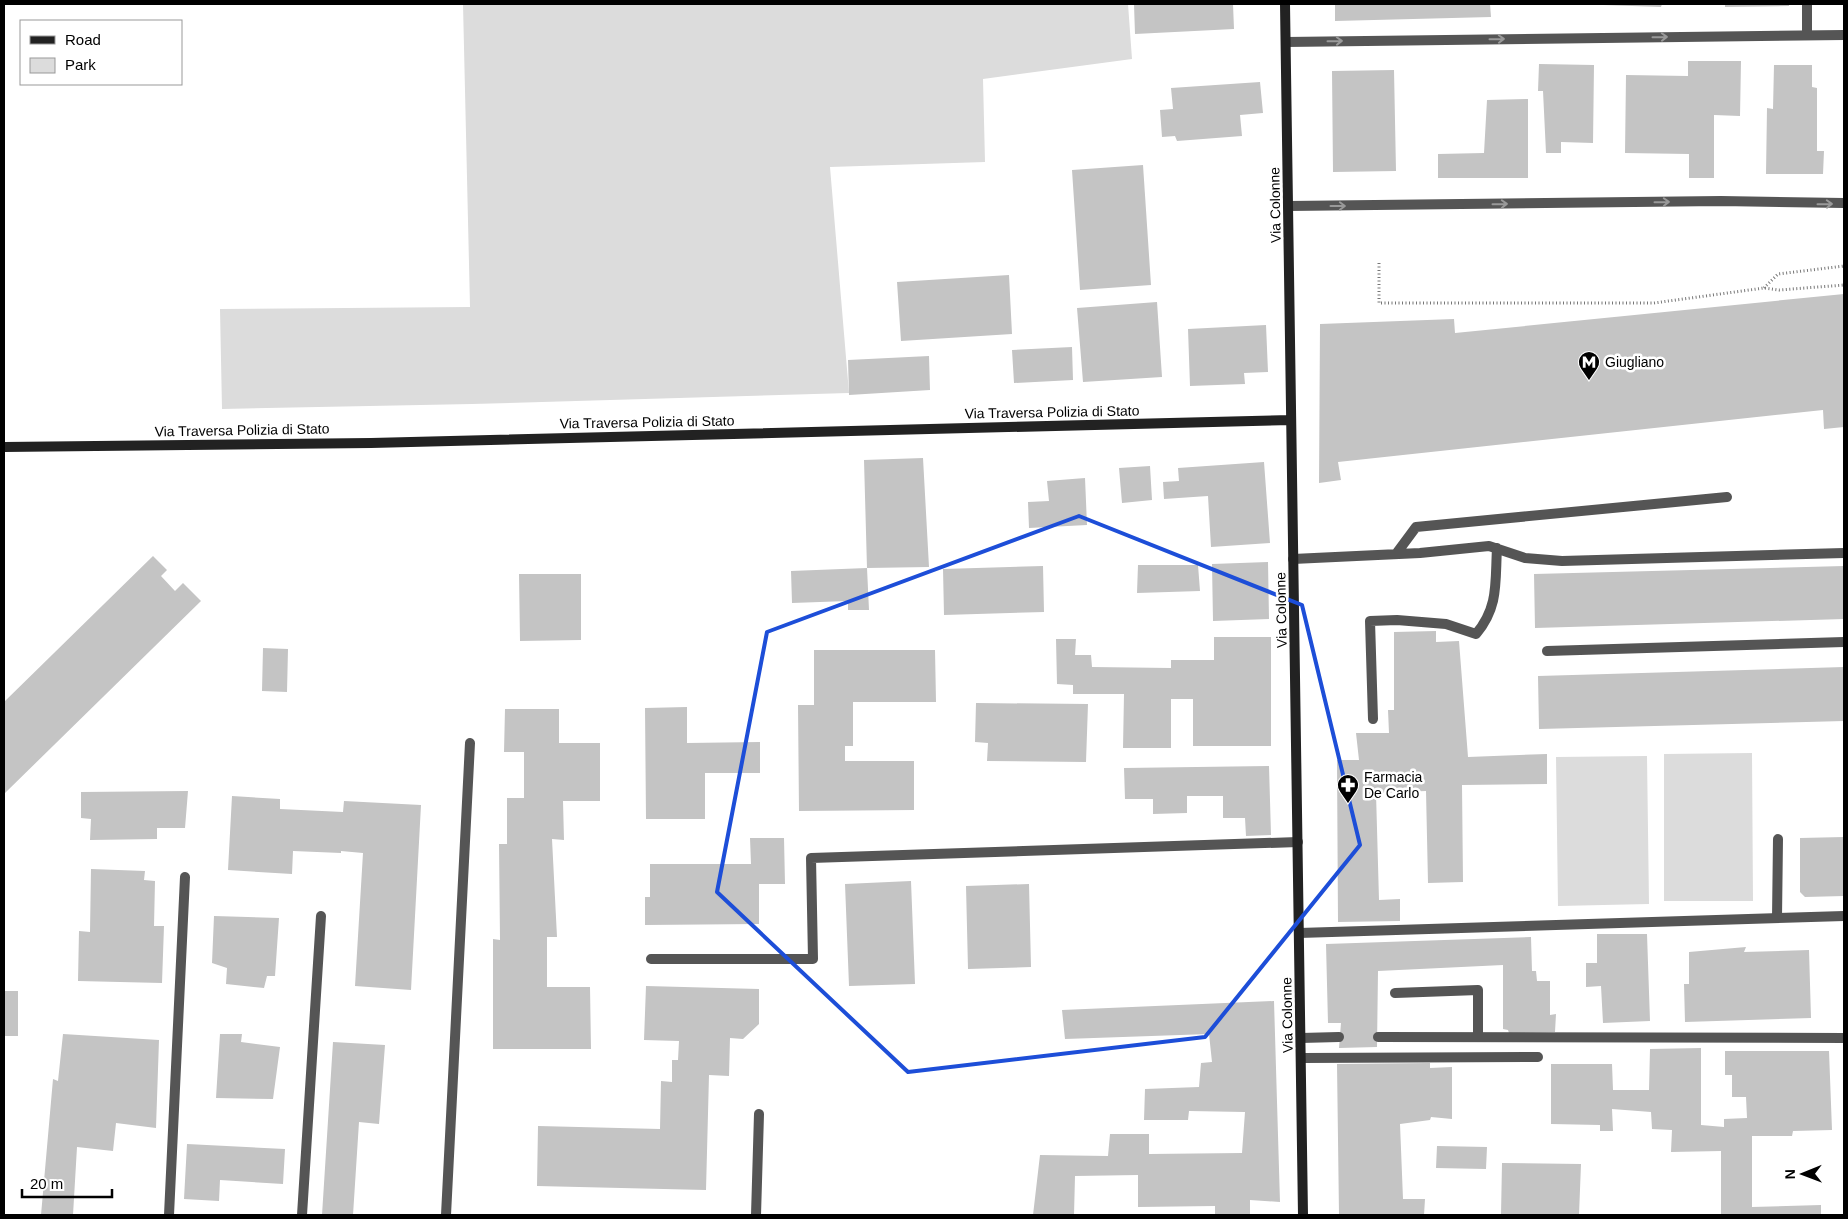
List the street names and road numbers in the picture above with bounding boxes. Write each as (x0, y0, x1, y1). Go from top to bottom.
street label: Via Colonne (1266, 167, 1284, 243)
street label: Via Traversa Polizia di Stato (964, 402, 1140, 422)
street label: Via Traversa Polizia di Stato (559, 412, 735, 432)
street label: Via Traversa Polizia di Stato (154, 420, 330, 440)
street label: Via Colonne (1272, 572, 1290, 648)
street label: Via Colonne (1278, 977, 1296, 1053)

